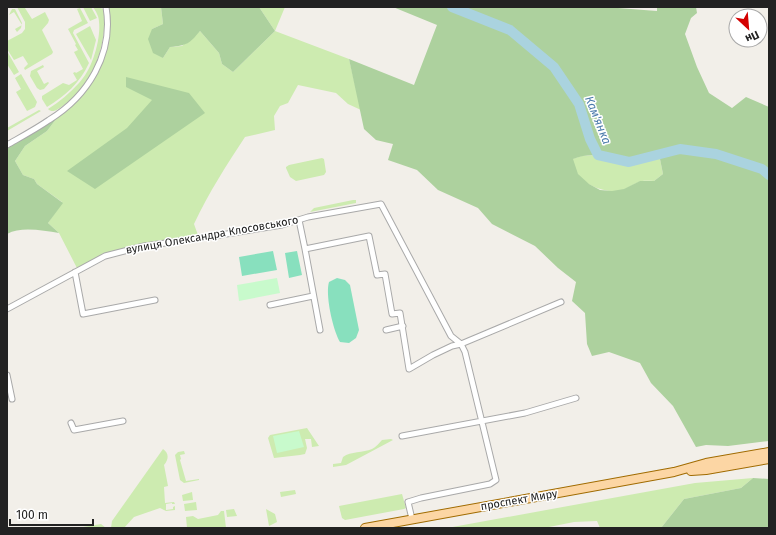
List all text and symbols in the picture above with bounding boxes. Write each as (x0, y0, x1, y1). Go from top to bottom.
north arrow (728, 8, 768, 48)
text: Пн (743, 28, 761, 45)
water label: Кам'янка (582, 94, 614, 146)
street label: вулиця Олександра Клосовського (125, 213, 299, 257)
street label: проспект Миру (480, 487, 559, 513)
scale bar (10, 501, 93, 527)
text: 100 m (16, 508, 48, 522)

